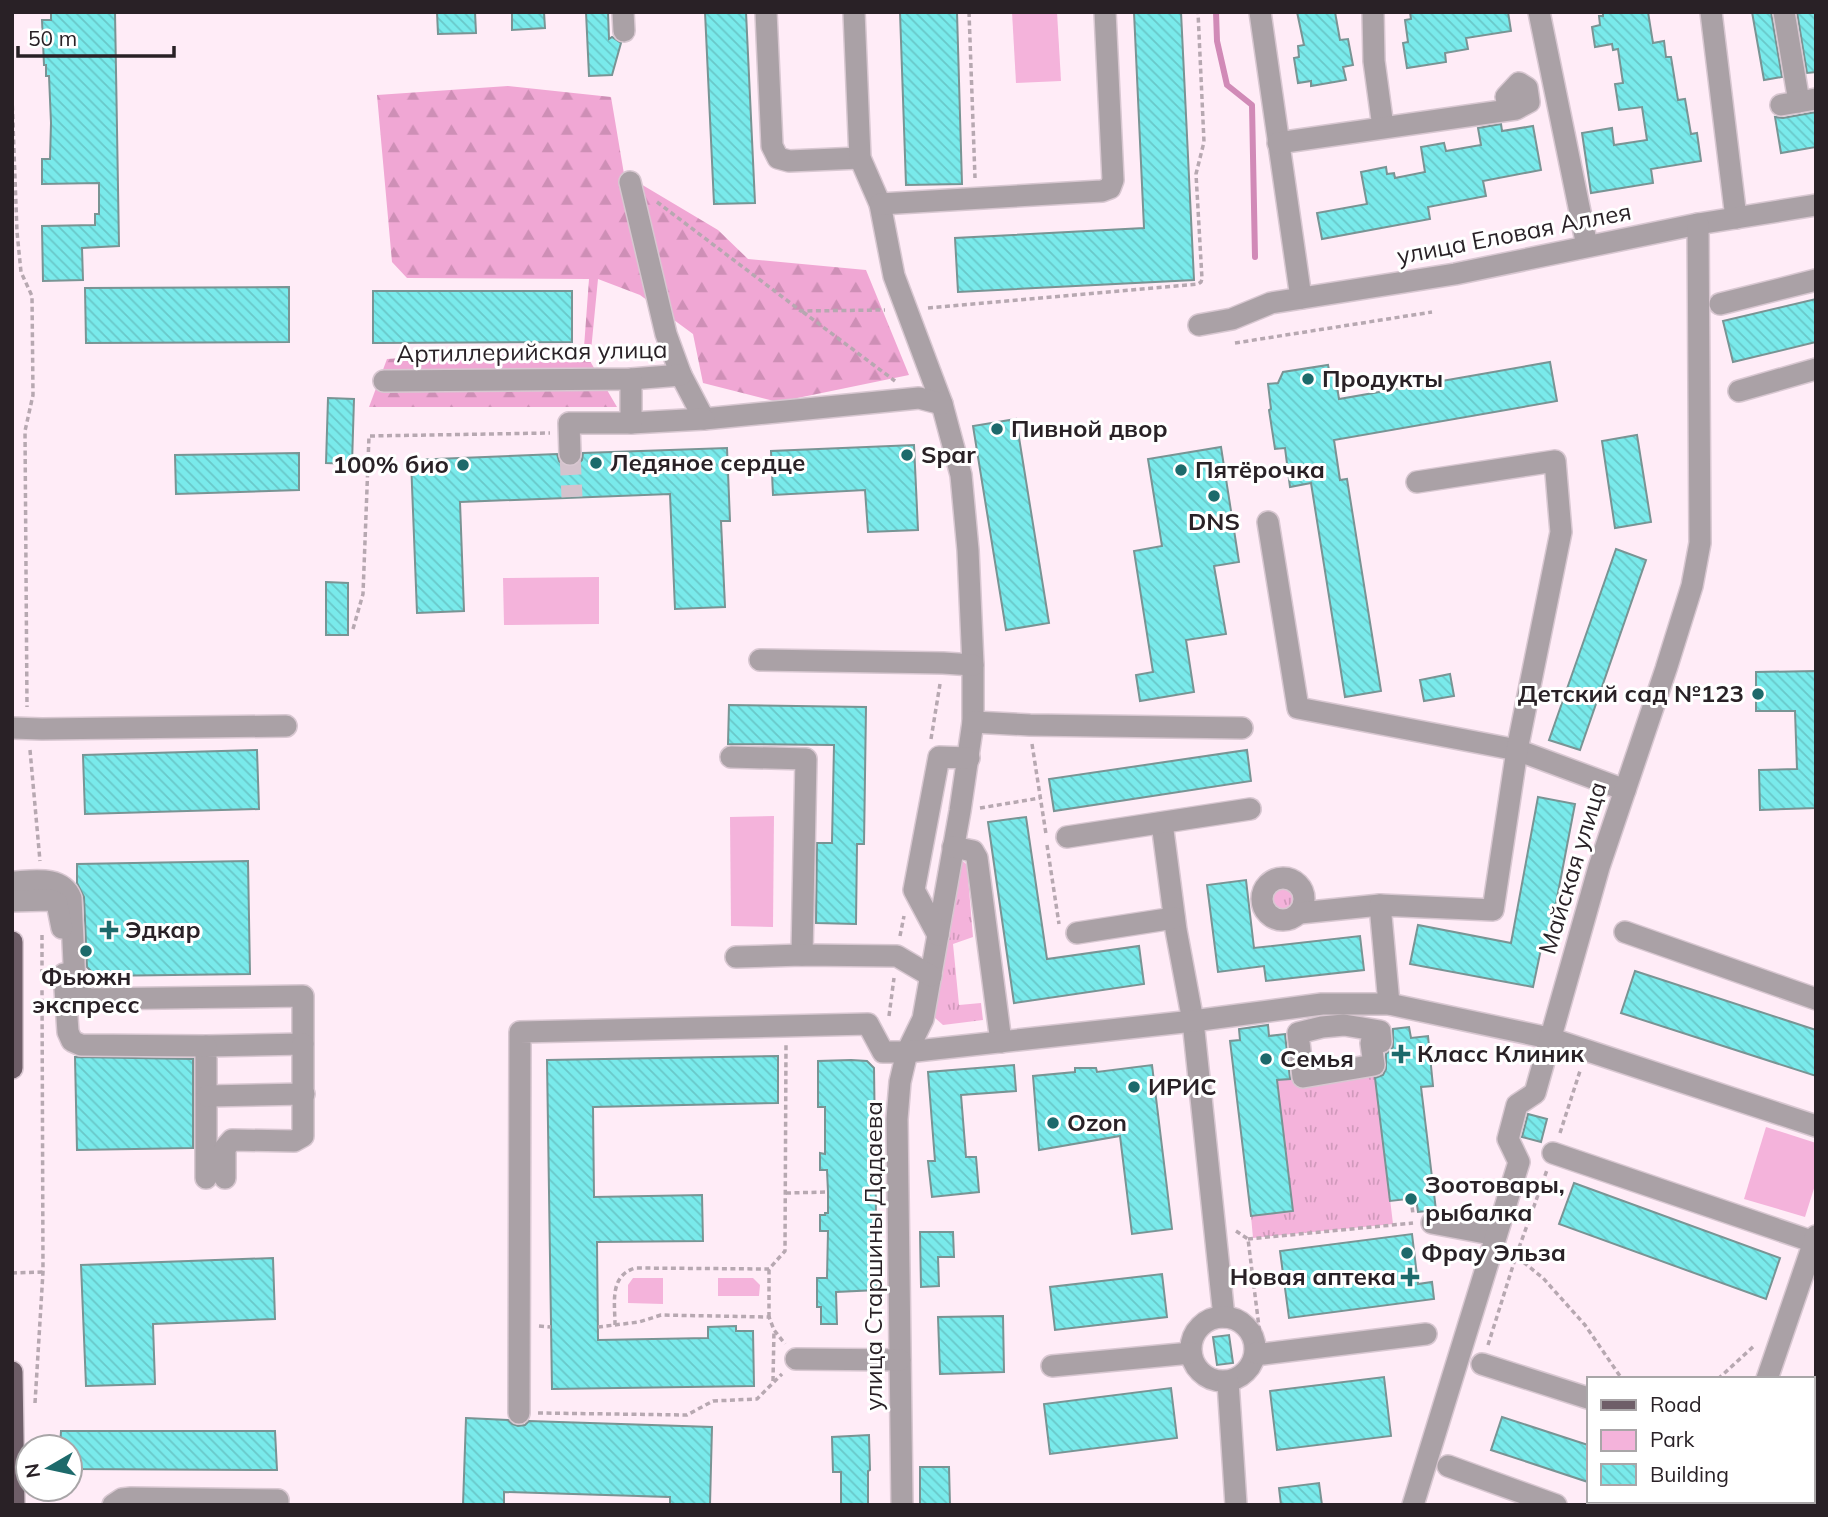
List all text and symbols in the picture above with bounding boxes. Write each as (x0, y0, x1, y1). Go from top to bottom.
scale bar (18, 14, 173, 58)
text: 50 m (28, 25, 77, 51)
street label: улица Еловая Аллея (1394, 196, 1634, 270)
street label: Артиллерийская улица (396, 334, 668, 368)
place label: Продукты (1322, 363, 1443, 393)
marker: Продукты (1300, 371, 1316, 387)
place label: Пивной двор (1011, 413, 1168, 443)
marker: Пивной двор (989, 421, 1005, 437)
place label: Spar (921, 439, 976, 469)
place label: Ледяное сердце (610, 447, 805, 477)
marker: Spar (899, 447, 915, 463)
place label: 100% био (333, 449, 449, 479)
place label: Пятёрочка (1195, 454, 1325, 484)
marker: Ледяное сердце (588, 455, 604, 471)
marker: 100% био (455, 457, 471, 473)
marker: Пятёрочка (1173, 462, 1189, 478)
marker: DNS (1206, 488, 1222, 504)
place label: DNS (1188, 506, 1240, 536)
place label: Детский сад №123 (1518, 678, 1744, 708)
marker: Детский сад №123 (1750, 686, 1766, 702)
street label: Майская улица (1532, 778, 1612, 957)
place label: Эдкар (125, 914, 201, 944)
marker: Эдкар (99, 920, 119, 940)
marker: Фьюжн экспресс (78, 943, 94, 959)
place label: Фьюжн экспресс (32, 961, 140, 1019)
place label: Класс Клиник (1417, 1038, 1584, 1068)
place label: Семья (1280, 1043, 1354, 1073)
marker: Класс Клиник (1391, 1044, 1411, 1064)
marker: Семья (1258, 1051, 1274, 1067)
place label: ИРИС (1148, 1071, 1217, 1101)
marker: ИРИС (1126, 1079, 1142, 1095)
street label: улица Старшины Дадаева (858, 1101, 888, 1411)
place label: Ozon (1067, 1107, 1127, 1137)
marker: Ozon (1045, 1115, 1061, 1131)
place label: Зоотовары, рыбалка (1425, 1169, 1565, 1227)
marker: Зоотовары, рыбалка (1403, 1191, 1419, 1207)
place label: Фрау Эльза (1421, 1237, 1566, 1267)
marker: Фрау Эльза (1399, 1245, 1415, 1261)
place label: Новая аптека (1230, 1261, 1396, 1291)
marker: Новая аптека (1402, 1269, 1418, 1285)
legend (1587, 1377, 1814, 1503)
text: Road (1650, 1391, 1701, 1417)
text: Park (1650, 1426, 1694, 1452)
north arrow (14, 1433, 84, 1503)
text: Building (1650, 1461, 1729, 1487)
text: N (19, 1462, 45, 1480)

